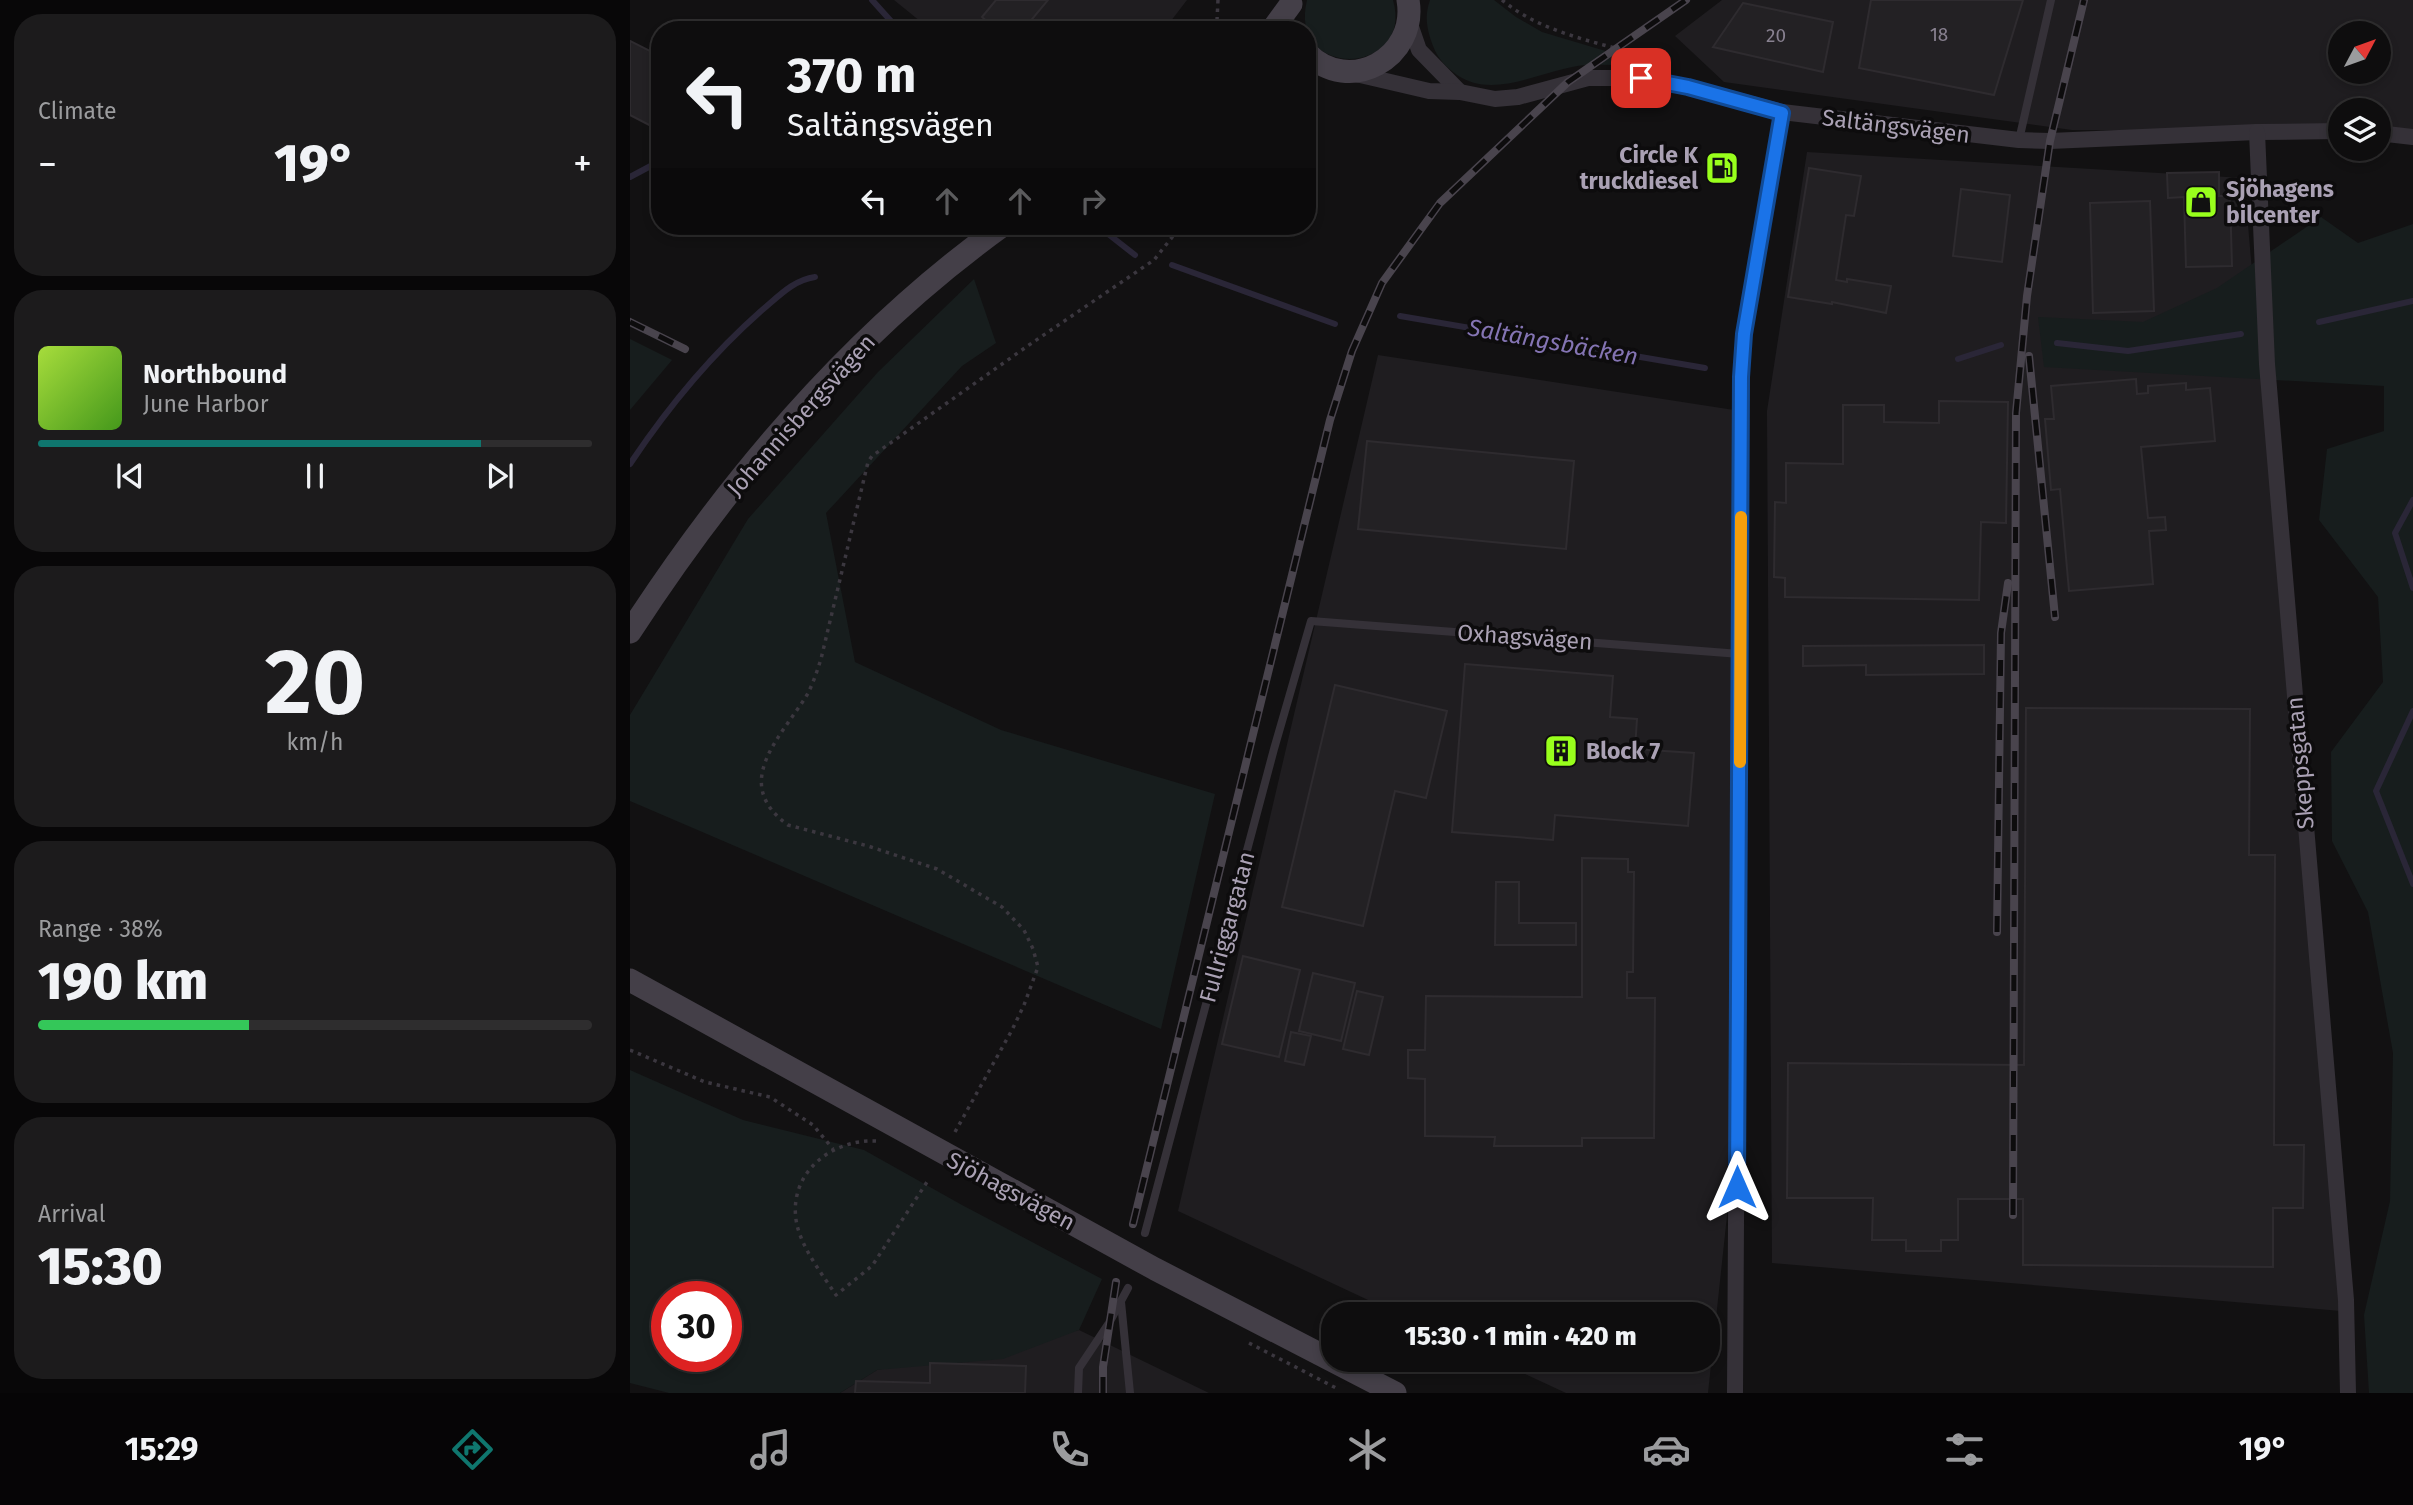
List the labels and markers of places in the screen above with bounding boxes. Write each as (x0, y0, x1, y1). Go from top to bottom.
pin (1611, 48, 1671, 108)
place label: Circle K truckdiesel (1580, 141, 1698, 195)
fuel station icon: Circle K truckdiesel (1703, 149, 1741, 187)
place label: Sjöhagens bilcenter (2226, 175, 2334, 229)
shop icon: Sjöhagens bilcenter (2182, 183, 2220, 221)
building icon: Block 7 (1542, 732, 1580, 770)
place label: Block 7 (1586, 737, 1661, 765)

